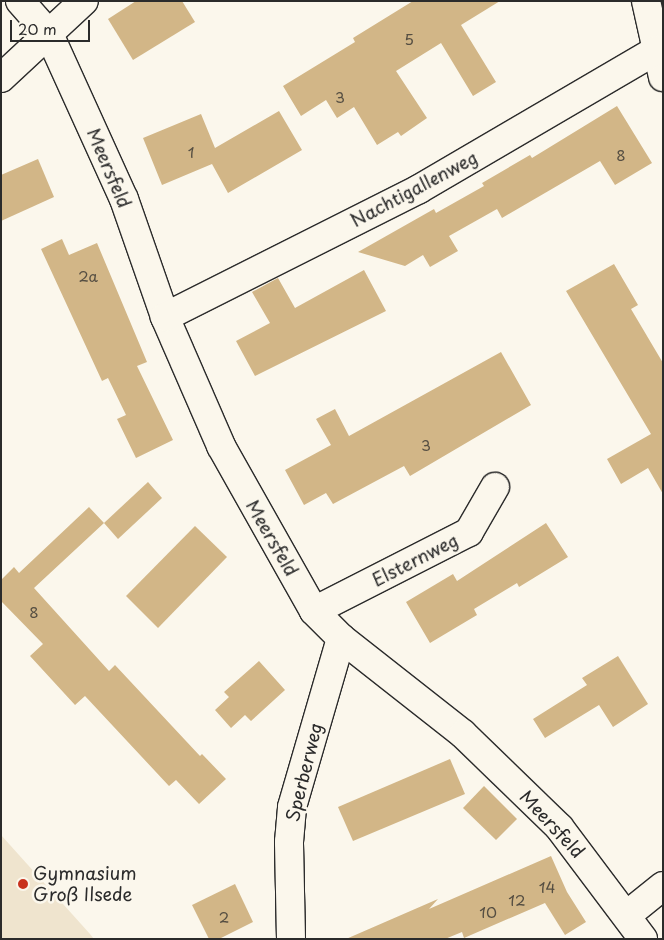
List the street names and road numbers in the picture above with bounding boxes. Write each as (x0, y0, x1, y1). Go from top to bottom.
street label: Meersfeld (83, 125, 135, 211)
street label: Nachtigallenweg (347, 146, 481, 232)
street label: Meersfeld (242, 496, 302, 580)
street label: Elsternweg (368, 529, 462, 591)
street label: Sperberweg (281, 720, 327, 824)
street label: Meersfeld (515, 786, 589, 862)

